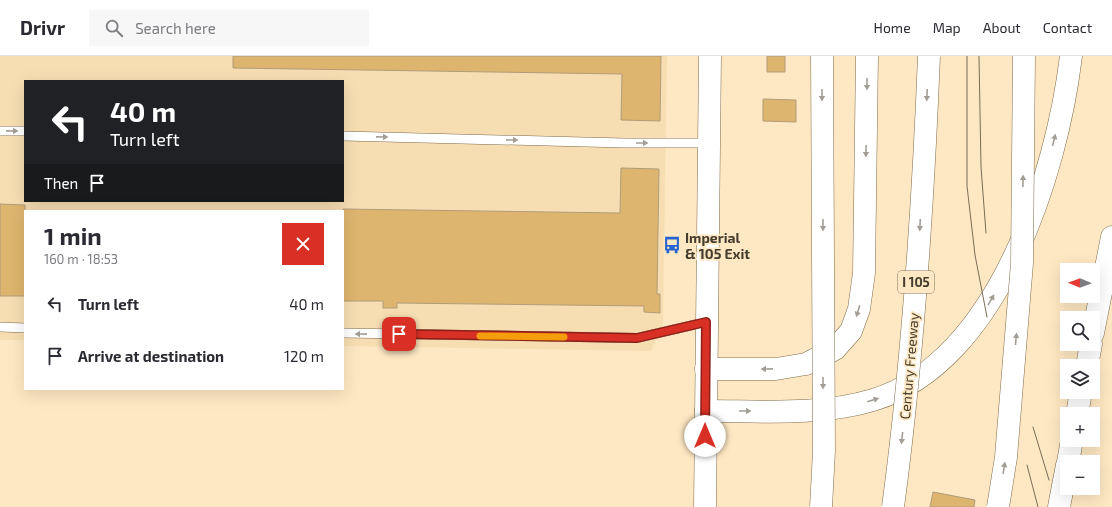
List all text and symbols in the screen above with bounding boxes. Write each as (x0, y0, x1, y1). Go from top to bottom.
search box (89, 10, 369, 46)
text: Drivr (20, 16, 65, 39)
icon: search (103, 17, 125, 39)
text: Search here (135, 19, 216, 37)
text: Home (874, 19, 911, 36)
text: Map (933, 19, 961, 36)
text: About (983, 19, 1021, 36)
text: Contact (1043, 19, 1092, 36)
one-way arrow (864, 78, 870, 91)
one-way arrow (819, 89, 825, 102)
one-way arrow (924, 89, 930, 102)
text: 40 m (110, 94, 176, 128)
icon: left (44, 96, 96, 148)
one-way arrow (6, 128, 19, 134)
text: Turn left (110, 128, 180, 150)
one-way arrow (376, 134, 389, 140)
one-way arrow (1052, 134, 1058, 147)
one-way arrow (506, 137, 518, 144)
one-way arrow (636, 140, 649, 146)
one-way arrow (863, 145, 869, 158)
icon: arrive (86, 172, 108, 194)
text: Then (44, 174, 78, 192)
one-way arrow (1020, 174, 1026, 187)
one-way arrow (820, 219, 826, 232)
one-way arrow (916, 219, 923, 231)
text: 1 min (44, 221, 102, 250)
button: close (282, 223, 324, 265)
place label: Imperial & 105 Exit (685, 229, 750, 262)
bus stop icon: Imperial & 105 Exit (662, 235, 682, 255)
text: 160 m · 18:53 (44, 251, 118, 267)
north arrow (1060, 263, 1100, 303)
map controls (1060, 263, 1100, 495)
road number: I 105 (898, 271, 934, 293)
icon: left (44, 293, 66, 315)
one-way arrow (988, 294, 994, 306)
text: Turn left (78, 295, 139, 313)
text: 40 m (289, 295, 324, 313)
one-way arrow (855, 306, 861, 318)
street label: Century Freeway (896, 311, 922, 420)
button: search (1060, 311, 1100, 351)
pin (382, 317, 416, 351)
icon: arrive (388, 323, 410, 345)
one-way arrow (354, 331, 367, 337)
one-way arrow (1012, 333, 1019, 345)
icon: arrive (44, 345, 66, 367)
text: Arrive at destination (78, 347, 224, 365)
text: 120 m (284, 347, 324, 365)
button: layers (1060, 359, 1100, 399)
one-way arrow (760, 366, 773, 372)
one-way arrow (820, 377, 826, 390)
one-way arrow (868, 396, 880, 402)
button: + (1060, 407, 1100, 447)
one-way arrow (739, 408, 752, 414)
position arrow (684, 415, 726, 457)
one-way arrow (899, 432, 905, 444)
button: − (1060, 455, 1100, 495)
one-way arrow (1001, 462, 1007, 475)

